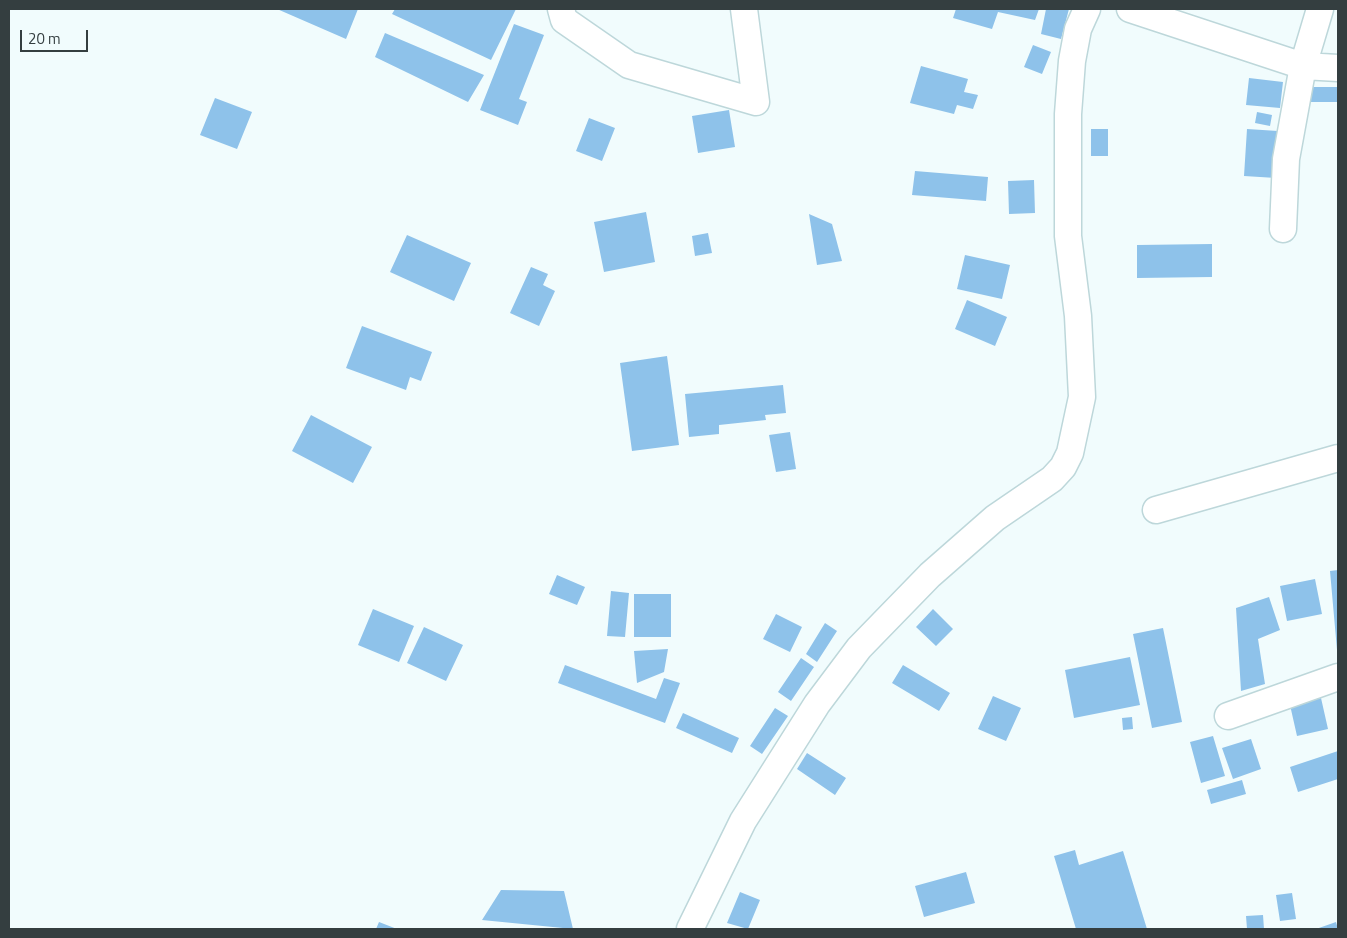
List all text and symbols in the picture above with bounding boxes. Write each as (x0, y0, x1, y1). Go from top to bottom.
scale bar (22, 20, 90, 52)
text: 20 m (28, 27, 61, 50)

